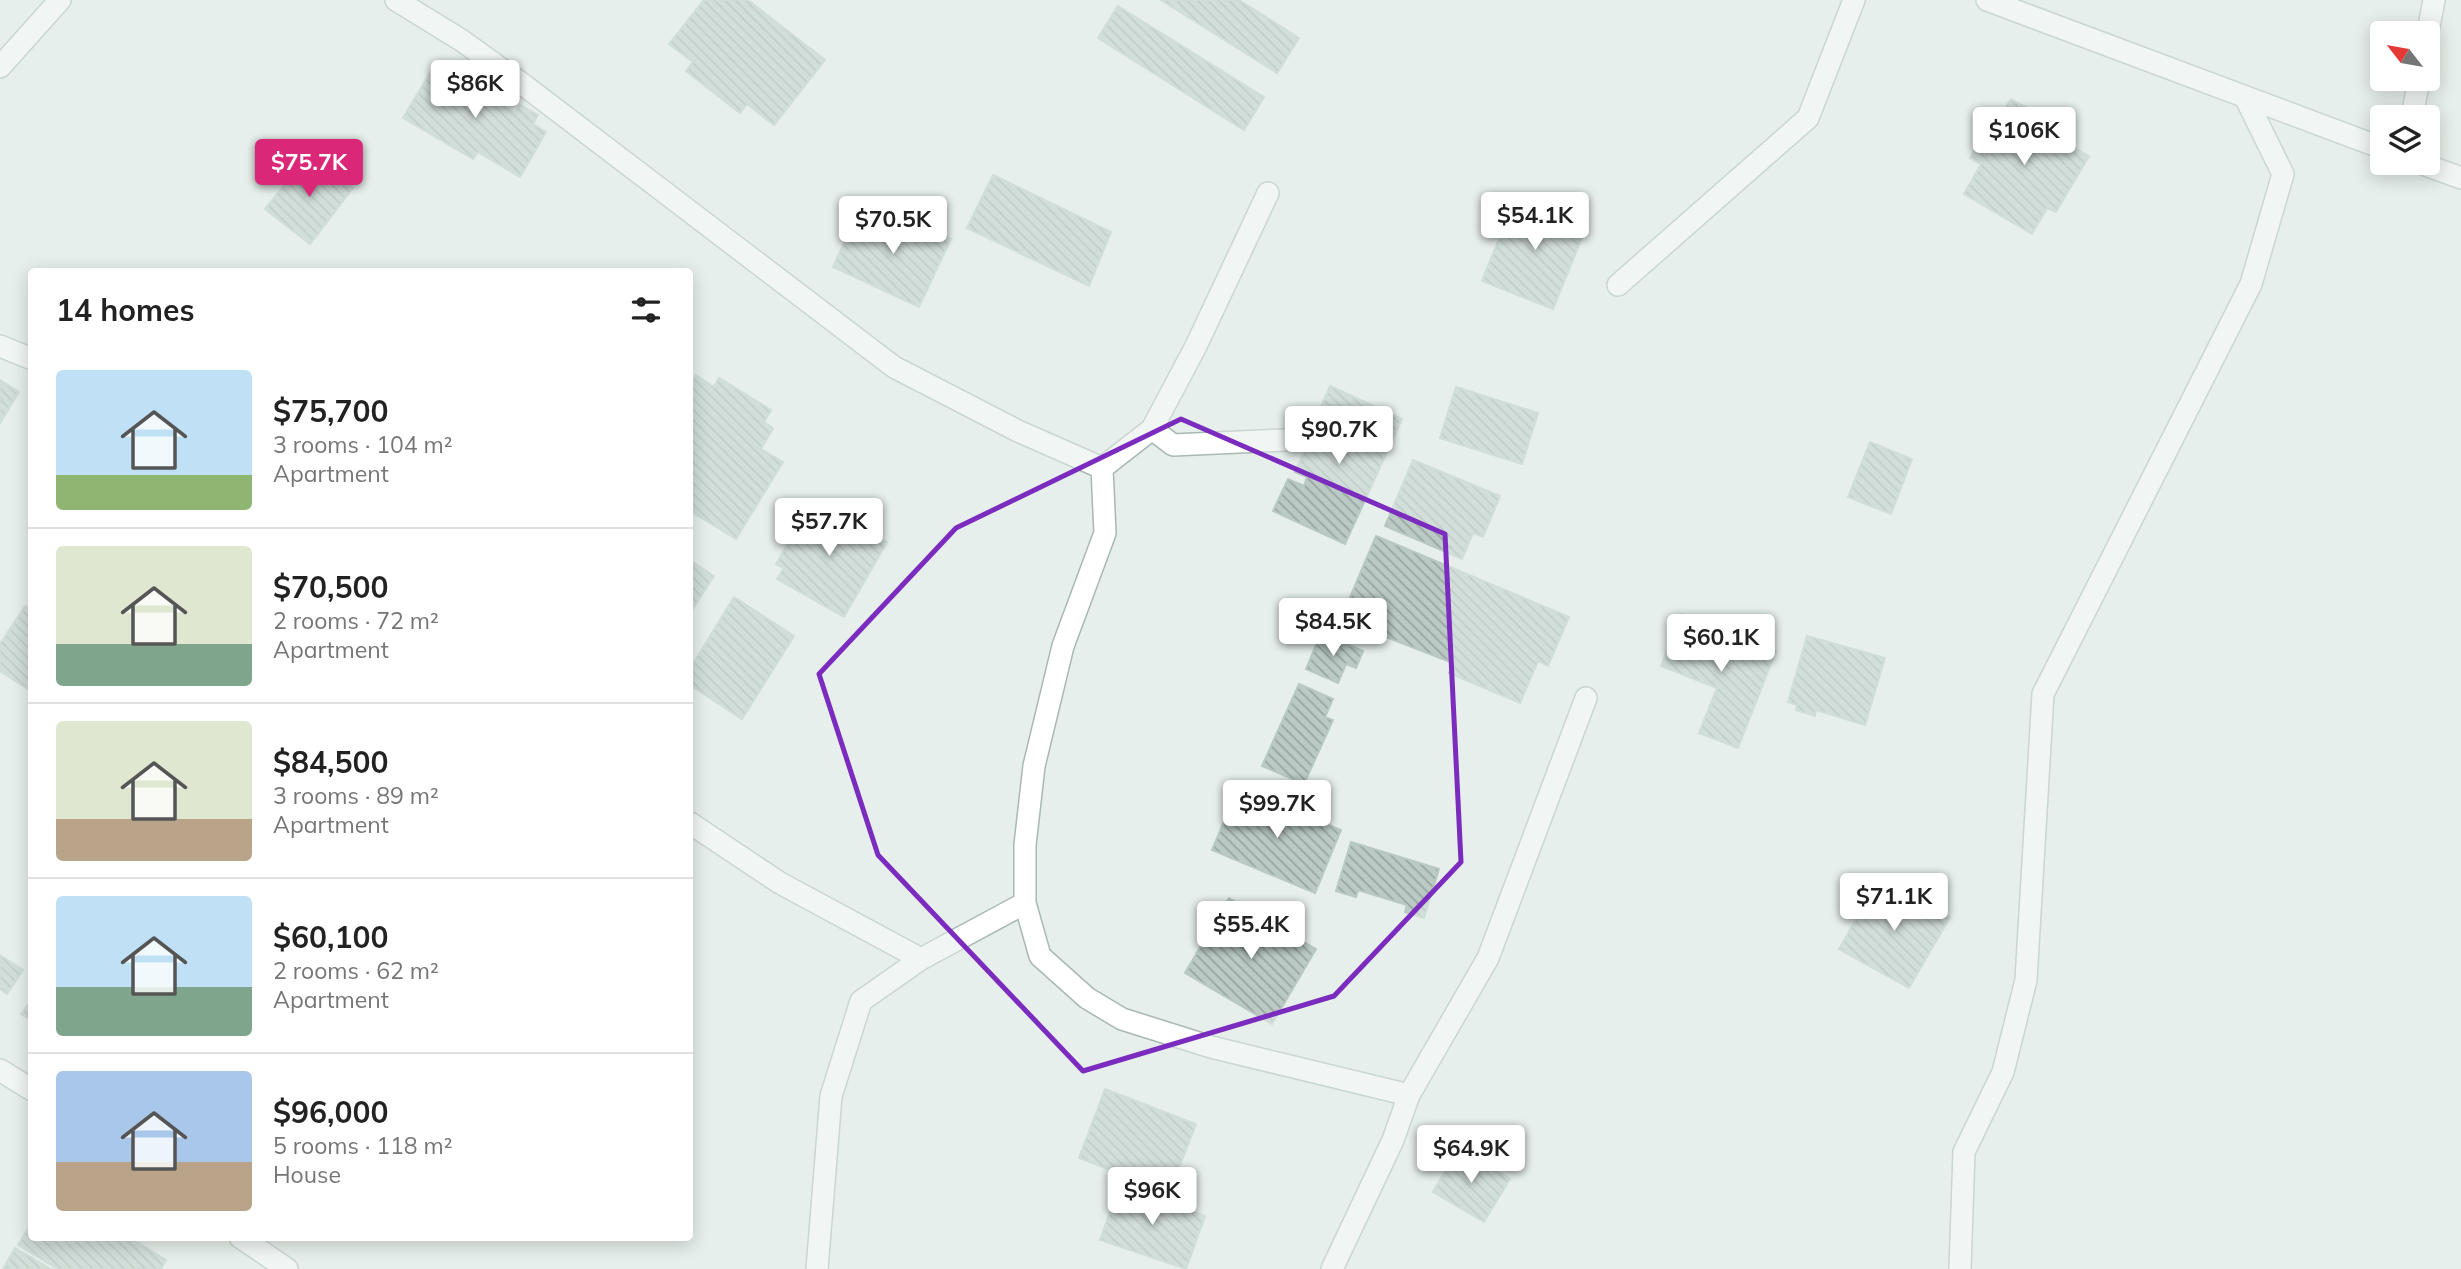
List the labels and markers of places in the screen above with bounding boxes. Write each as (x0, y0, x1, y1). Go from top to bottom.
pin: $86K (434, 60, 516, 120)
pin: $106K (1975, 108, 2073, 167)
pin: $75.7K (252, 140, 366, 199)
pin: $54.1K (1478, 192, 1592, 252)
pin: $70.5K (836, 196, 950, 256)
pin: $90.7K (1282, 406, 1396, 466)
pin: $57.7K (772, 498, 886, 558)
pin: $84.5K (1276, 598, 1390, 658)
pin: $60.1K (1664, 614, 1778, 674)
pin: $99.7K (1220, 780, 1334, 840)
pin: $71.1K (1837, 874, 1951, 933)
pin: $55.4K (1194, 902, 1308, 961)
pin: $64.9K (1414, 1126, 1528, 1185)
pin: $96K (1111, 1168, 1193, 1227)

